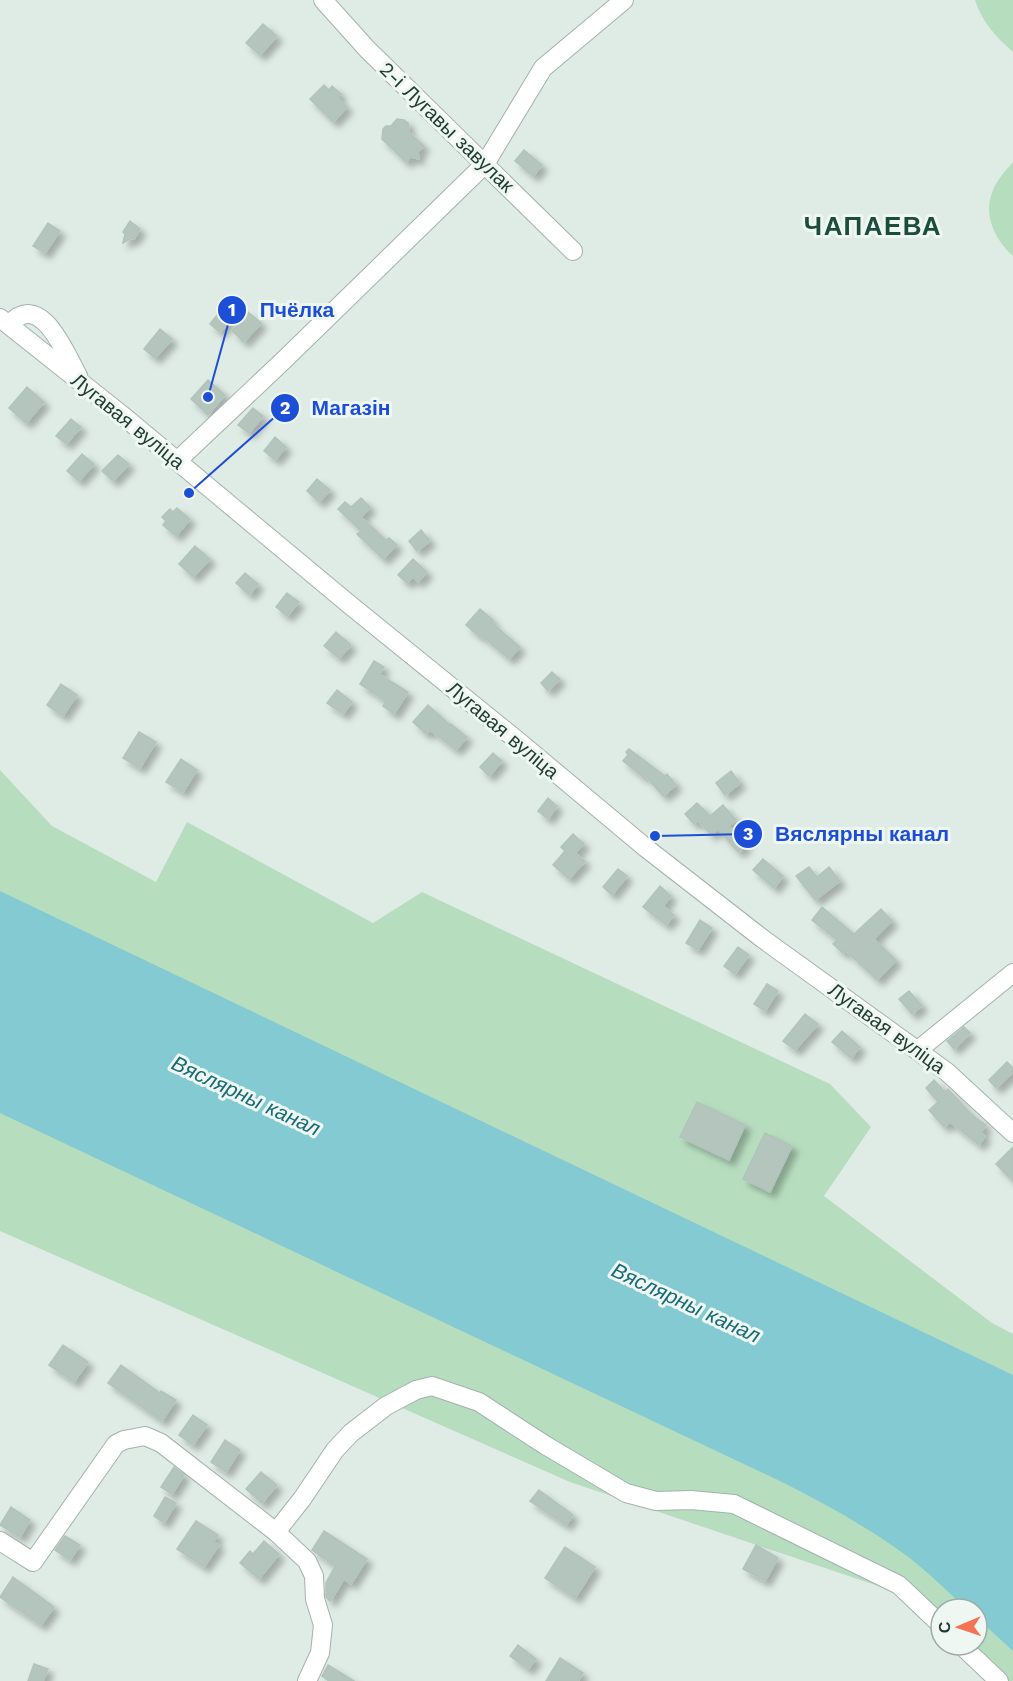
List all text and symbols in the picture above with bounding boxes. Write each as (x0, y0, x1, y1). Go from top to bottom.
street label: 2-і Лугавы завулак (375, 57, 519, 197)
district label: ЧАПАЕВА (804, 211, 942, 241)
callout: Пчёлка (217, 290, 346, 329)
text: Пчёлка (260, 297, 335, 322)
text: 1 (228, 299, 236, 320)
street label: Лугавая вуліца (66, 368, 190, 475)
callout: Магазін (270, 388, 403, 427)
text: Магазін (311, 395, 391, 420)
text: 2 (280, 397, 290, 418)
street label: Лугавая вуліца (442, 676, 565, 784)
callout: Вяслярны канал (733, 814, 961, 853)
text: Вяслярны канал (775, 821, 949, 846)
text: 3 (743, 823, 753, 844)
street label: Лугавая вуліца (824, 977, 951, 1079)
water label: Вяслярны канал (168, 1050, 325, 1141)
water label: Вяслярны канал (608, 1257, 765, 1348)
north arrow (929, 1597, 989, 1657)
text: С (935, 1621, 954, 1634)

